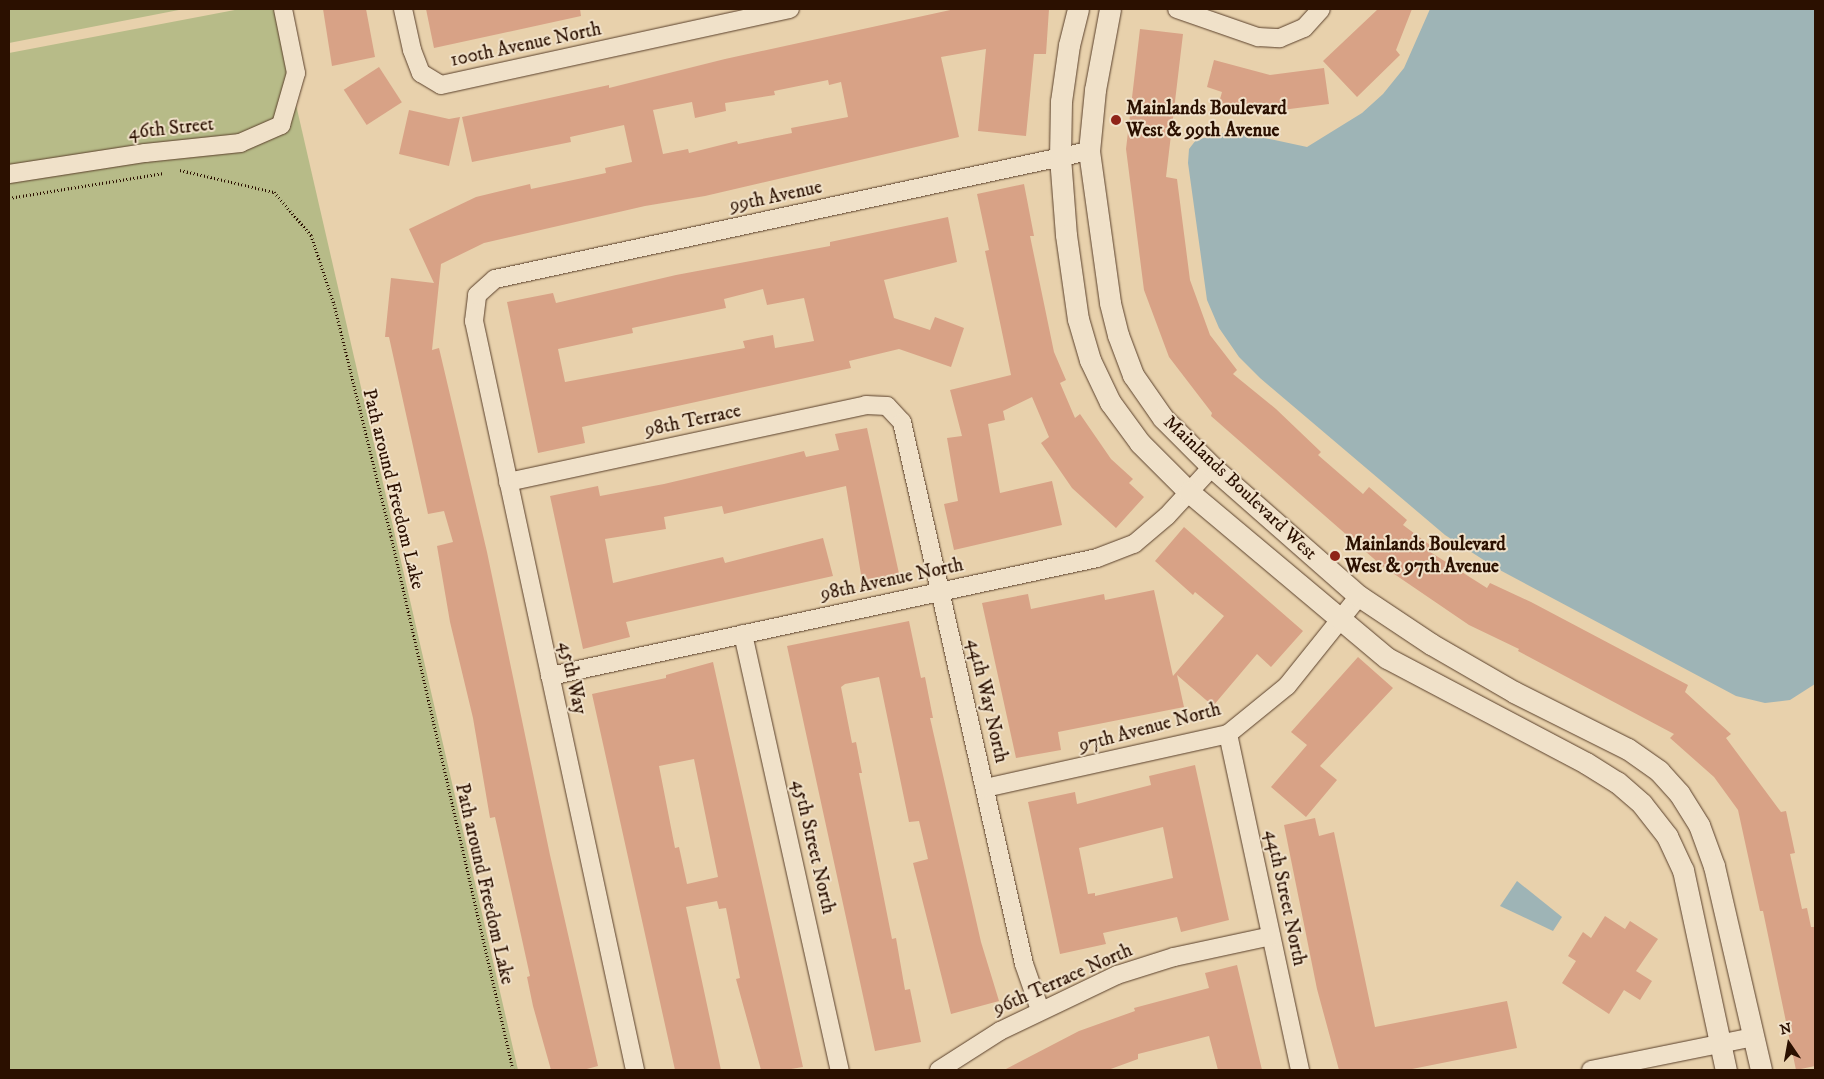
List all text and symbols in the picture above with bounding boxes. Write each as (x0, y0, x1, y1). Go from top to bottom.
street label: 100th Avenue North (448, 18, 604, 72)
place label: Mainlands Boulevard West & 99th Avenue (1126, 98, 1287, 142)
street label: 46th Street (127, 113, 215, 145)
marker: Mainlands Boulevard West & 99th Avenue (1110, 114, 1122, 126)
street label: 99th Avenue (728, 176, 824, 218)
street label: Path around Freedom Lake (357, 386, 429, 592)
street label: 98th Terrace (643, 400, 743, 442)
street label: Mainlands Boulevard West (1159, 411, 1321, 565)
place label: Mainlands Boulevard West & 97th Avenue (1345, 534, 1506, 578)
marker: Mainlands Boulevard West & 97th Avenue (1329, 550, 1341, 562)
street label: 98th Avenue North (818, 554, 966, 606)
street label: 44th Way North (962, 637, 1012, 765)
street label: 45th Way (553, 640, 591, 716)
street label: 97th Avenue North (1077, 698, 1223, 758)
street label: 45th Street North (786, 778, 840, 916)
street label: Path around Freedom Lake (450, 781, 518, 987)
street label: 44th Street North (1259, 828, 1311, 968)
street label: 96th Terrace North (990, 939, 1136, 1021)
north arrow (1764, 1019, 1814, 1069)
text: N (1778, 1019, 1793, 1039)

